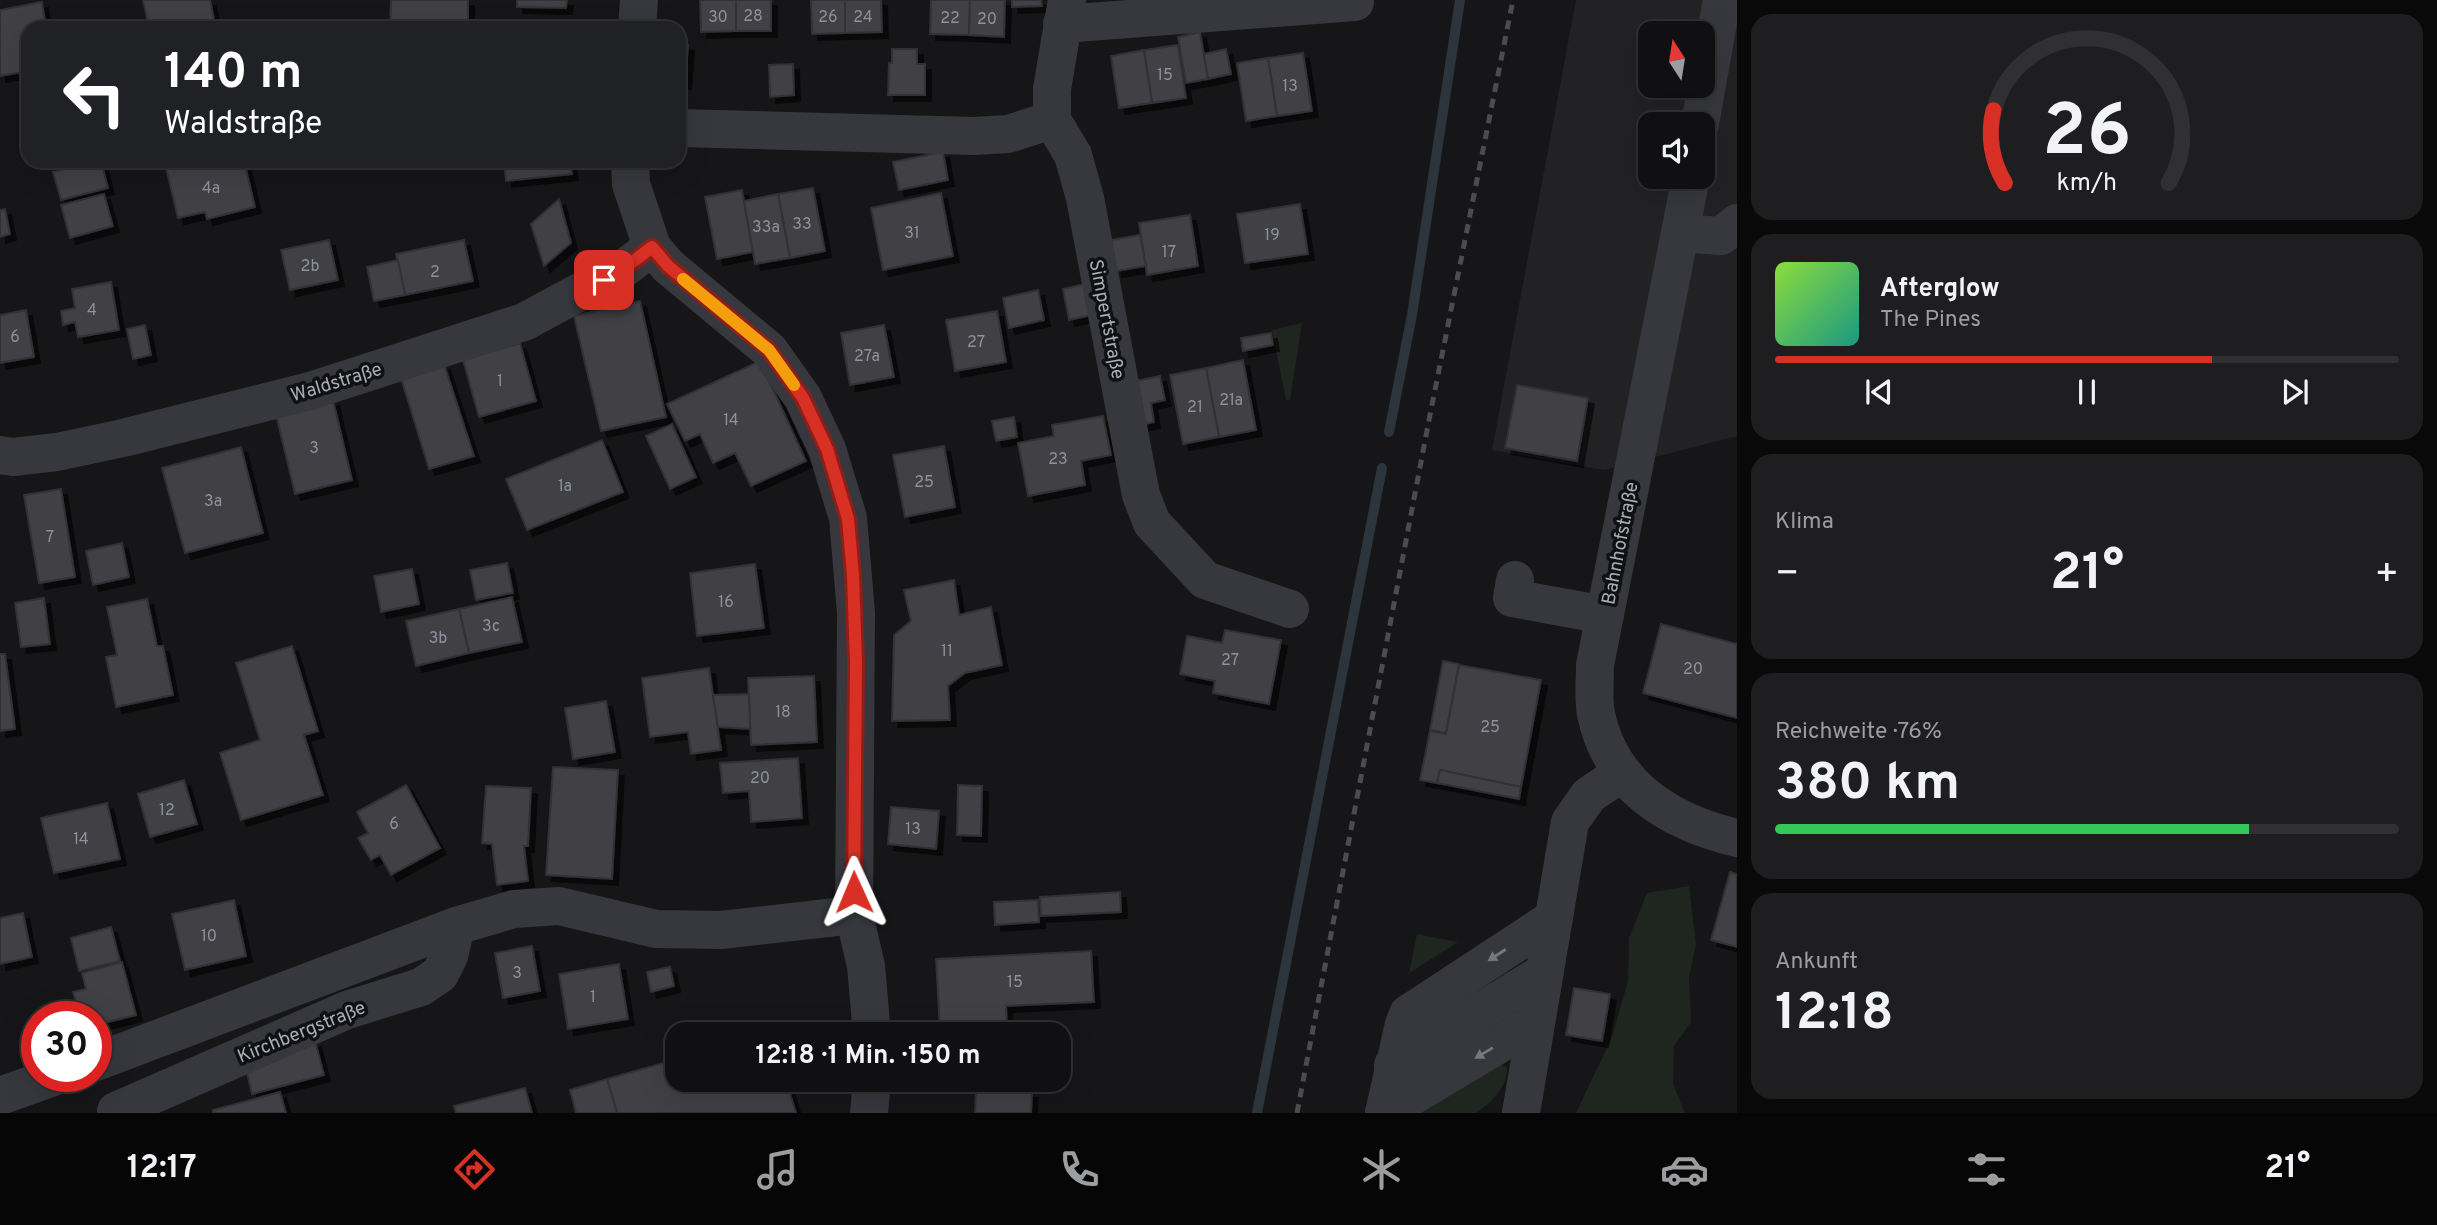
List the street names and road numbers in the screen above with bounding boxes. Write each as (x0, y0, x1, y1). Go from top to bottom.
street label: Simpertstraße (1083, 257, 1129, 381)
street label: Waldstraße (288, 358, 385, 408)
street label: Bahnhofstraße (1597, 480, 1645, 607)
street label: Kirchbergstraße (234, 996, 369, 1070)

